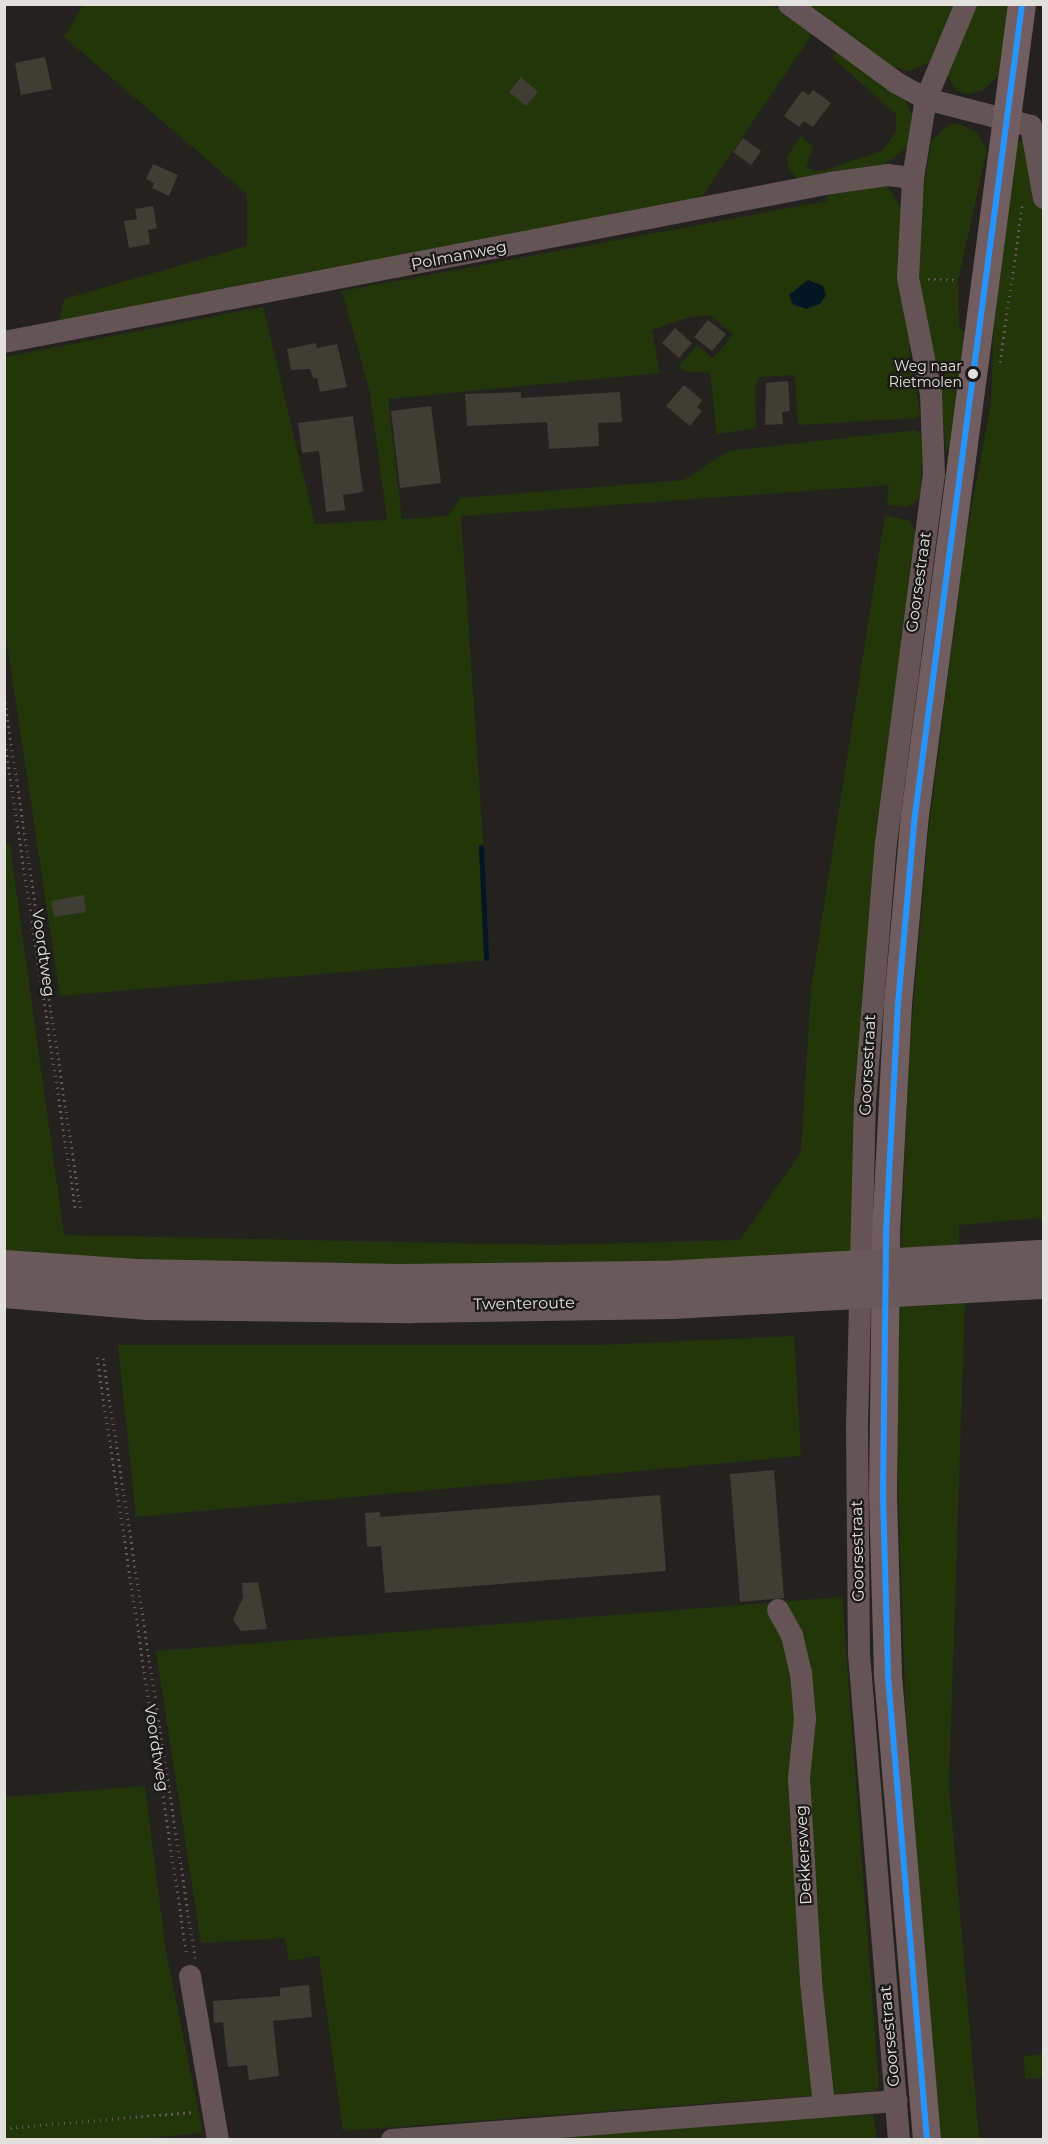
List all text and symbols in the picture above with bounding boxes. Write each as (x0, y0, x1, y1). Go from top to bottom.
street label: Polmanweg (409, 237, 509, 275)
place label: Weg naar Rietmolen (889, 358, 962, 390)
marker: Weg naar Rietmolen (967, 368, 979, 380)
street label: Goorsestraat (902, 530, 936, 634)
street label: Voordtweg (27, 908, 59, 998)
street label: Goorsestraat (856, 1014, 880, 1116)
street label: Twenteroute (473, 1294, 575, 1314)
street label: Goorsestraat (848, 1500, 868, 1602)
street label: Voordtweg (140, 1703, 172, 1793)
street label: Dekkersweg (792, 1805, 816, 1905)
street label: Goorsestraat (876, 1984, 904, 2088)

